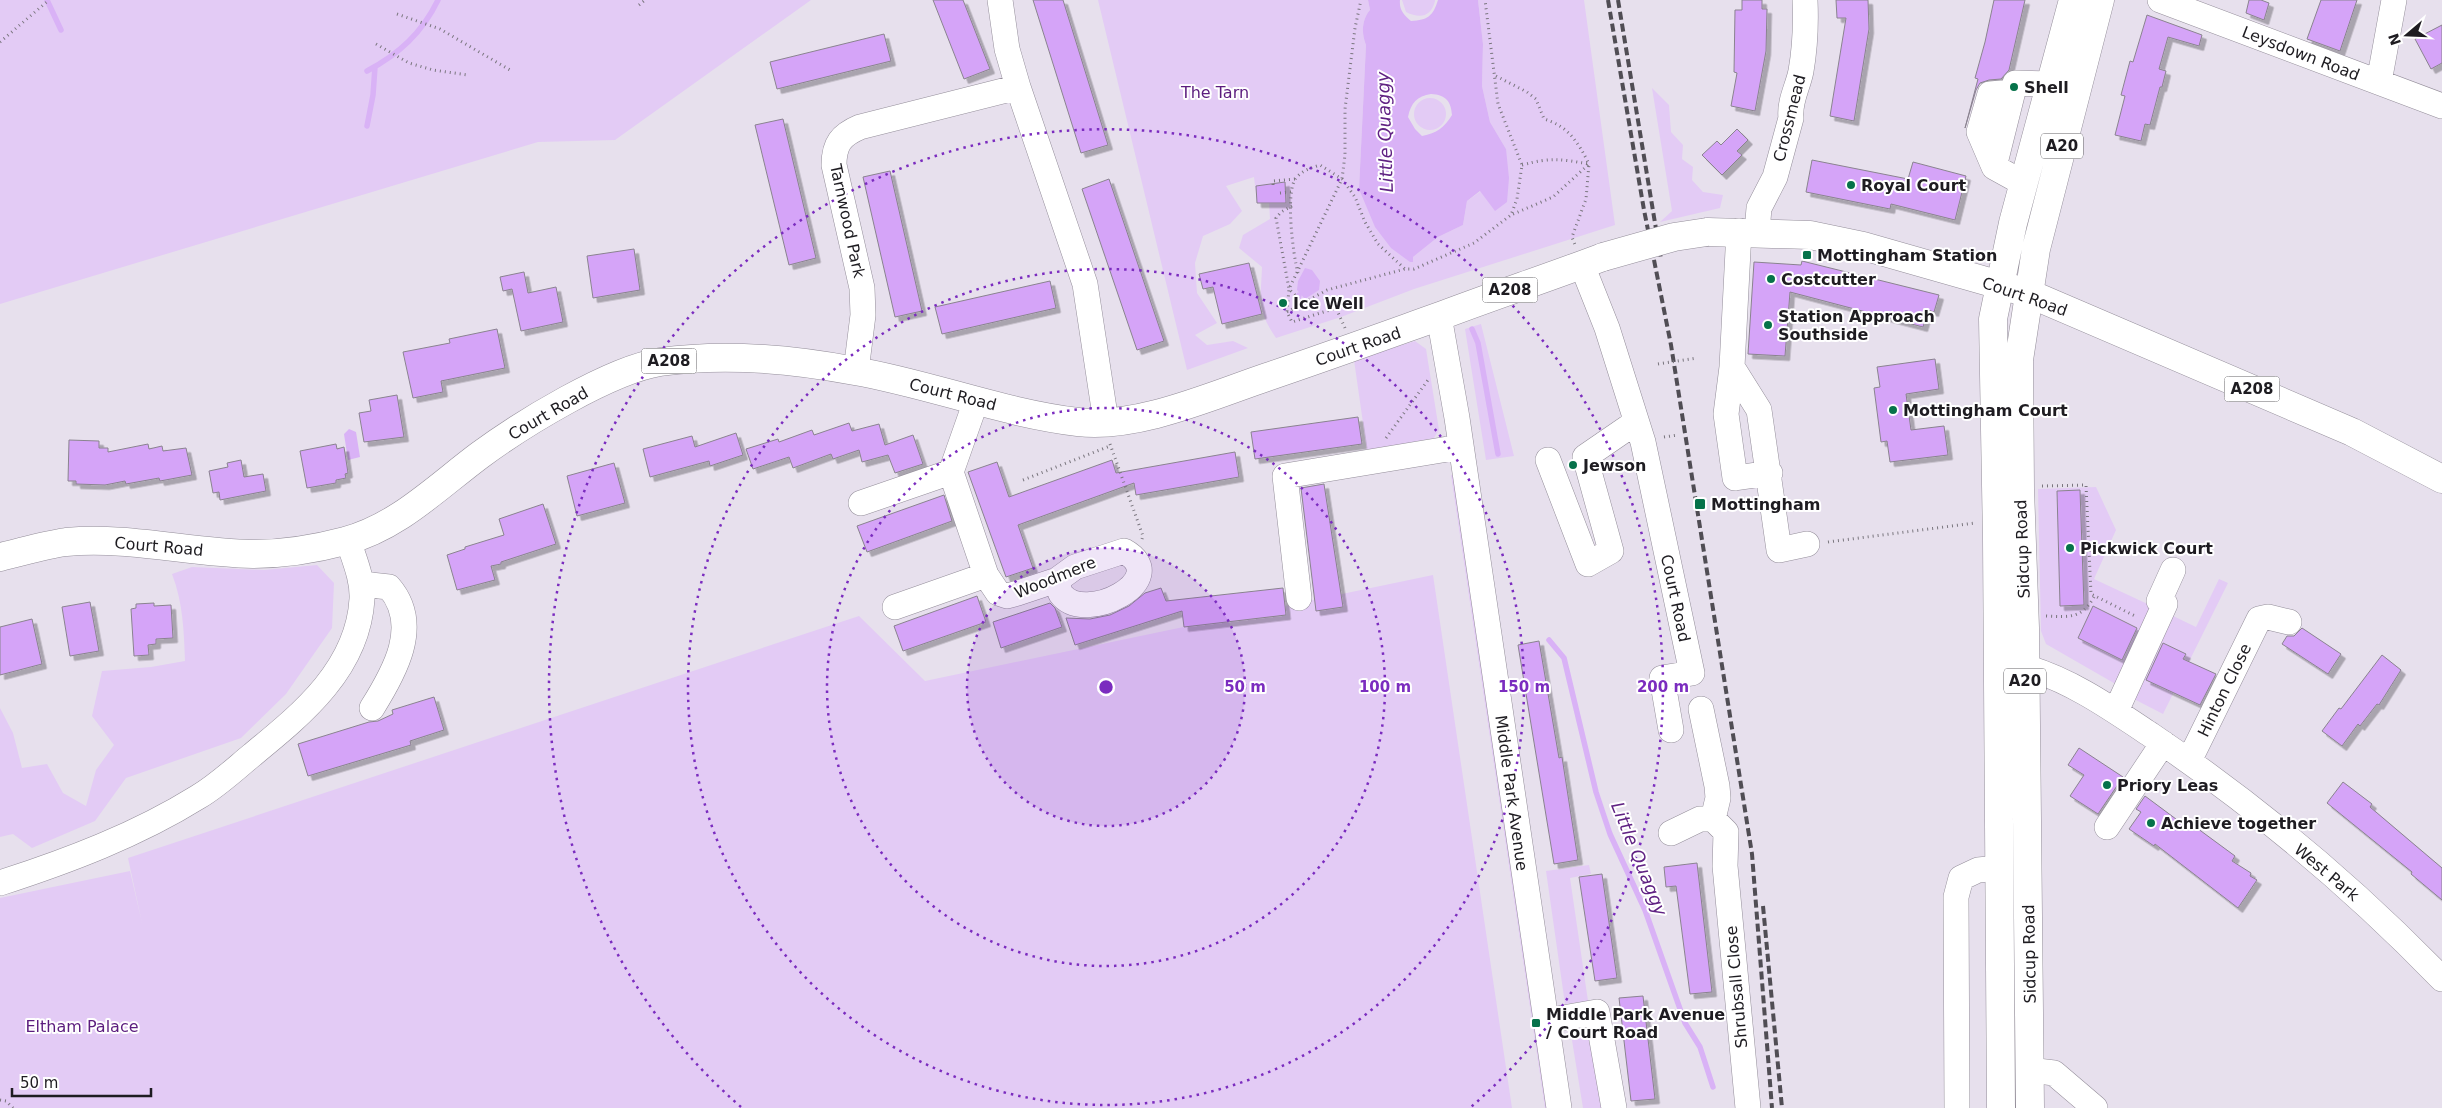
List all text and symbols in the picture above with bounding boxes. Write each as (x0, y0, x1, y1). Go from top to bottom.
north arrow (2382, 10, 2432, 60)
street label: Leysdown Road (2239, 22, 2362, 85)
text: N (2385, 31, 2404, 47)
water label: Little Quaggy (1372, 71, 1397, 193)
street label: Crossmead (1769, 73, 1809, 164)
place label: Shell (2024, 78, 2069, 97)
marker: Shell (2008, 81, 2020, 93)
park label: The Tarn (1180, 83, 1249, 102)
road number: A20 (2041, 134, 2083, 158)
street label: Tarnwood Park (826, 161, 869, 280)
place label: Royal Court (1861, 176, 1967, 195)
marker: Royal Court (1845, 179, 1857, 191)
place label: Mottingham Station (1817, 246, 1997, 265)
marker: Mottingham Station (1801, 249, 1813, 261)
place label: Costcutter (1781, 270, 1876, 289)
marker: Costcutter (1765, 273, 1777, 285)
street label: Court Road (1980, 273, 2070, 320)
road number: A208 (1482, 278, 1538, 302)
place label: Ice Well (1293, 294, 1364, 313)
marker: Ice Well (1277, 297, 1289, 309)
place label: Station Approach Southside (1778, 307, 1935, 344)
marker: Station Approach Southside (1762, 319, 1774, 331)
street label: Court Road (1313, 323, 1403, 370)
road number: A208 (642, 348, 696, 374)
street label: Court Road (907, 374, 998, 414)
road number: A208 (2224, 376, 2280, 402)
street label: Court Road (505, 383, 592, 444)
place label: Mottingham Court (1903, 401, 2068, 420)
marker: Mottingham Court (1887, 404, 1899, 416)
place label: Jewson (1582, 456, 1647, 475)
marker: Jewson (1567, 459, 1579, 471)
place label: Mottingham (1711, 495, 1820, 514)
marker: Mottingham (1693, 497, 1707, 511)
street label: Sidcup Road (2011, 499, 2034, 599)
street label: Court Road (114, 533, 204, 560)
place label: Pickwick Court (2080, 539, 2213, 558)
marker: Pickwick Court (2064, 542, 2076, 554)
street label: Woodmere (1012, 553, 1099, 602)
street label: Court Road (1657, 553, 1694, 644)
street label: Hinton Close (2194, 640, 2255, 740)
road number: A20 (2004, 668, 2046, 694)
centre of rings (1097, 678, 1115, 696)
text: 50 m (1224, 678, 1266, 696)
text: 100 m (1359, 678, 1411, 696)
text: 150 m (1498, 678, 1550, 696)
text: 200 m (1637, 678, 1689, 696)
street label: Middle Park Avenue (1491, 714, 1532, 872)
place label: Priory Leas (2117, 776, 2218, 795)
marker: Priory Leas (2101, 779, 2113, 791)
water label: Little Quaggy (1607, 799, 1672, 919)
place label: Achieve together (2161, 814, 2316, 833)
marker: Achieve together (2145, 817, 2157, 829)
street label: West Park (2290, 840, 2364, 906)
street label: Sidcup Road (2019, 904, 2040, 1004)
street label: Shrubsall Close (1722, 925, 1751, 1049)
place label: Middle Park Avenue / Court Road (1546, 1005, 1725, 1042)
park label: Eltham Palace (25, 1017, 139, 1036)
marker: Middle Park Avenue / Court Road (1530, 1017, 1542, 1029)
scale bar (12, 1066, 151, 1098)
text: 50 m (20, 1074, 58, 1092)

